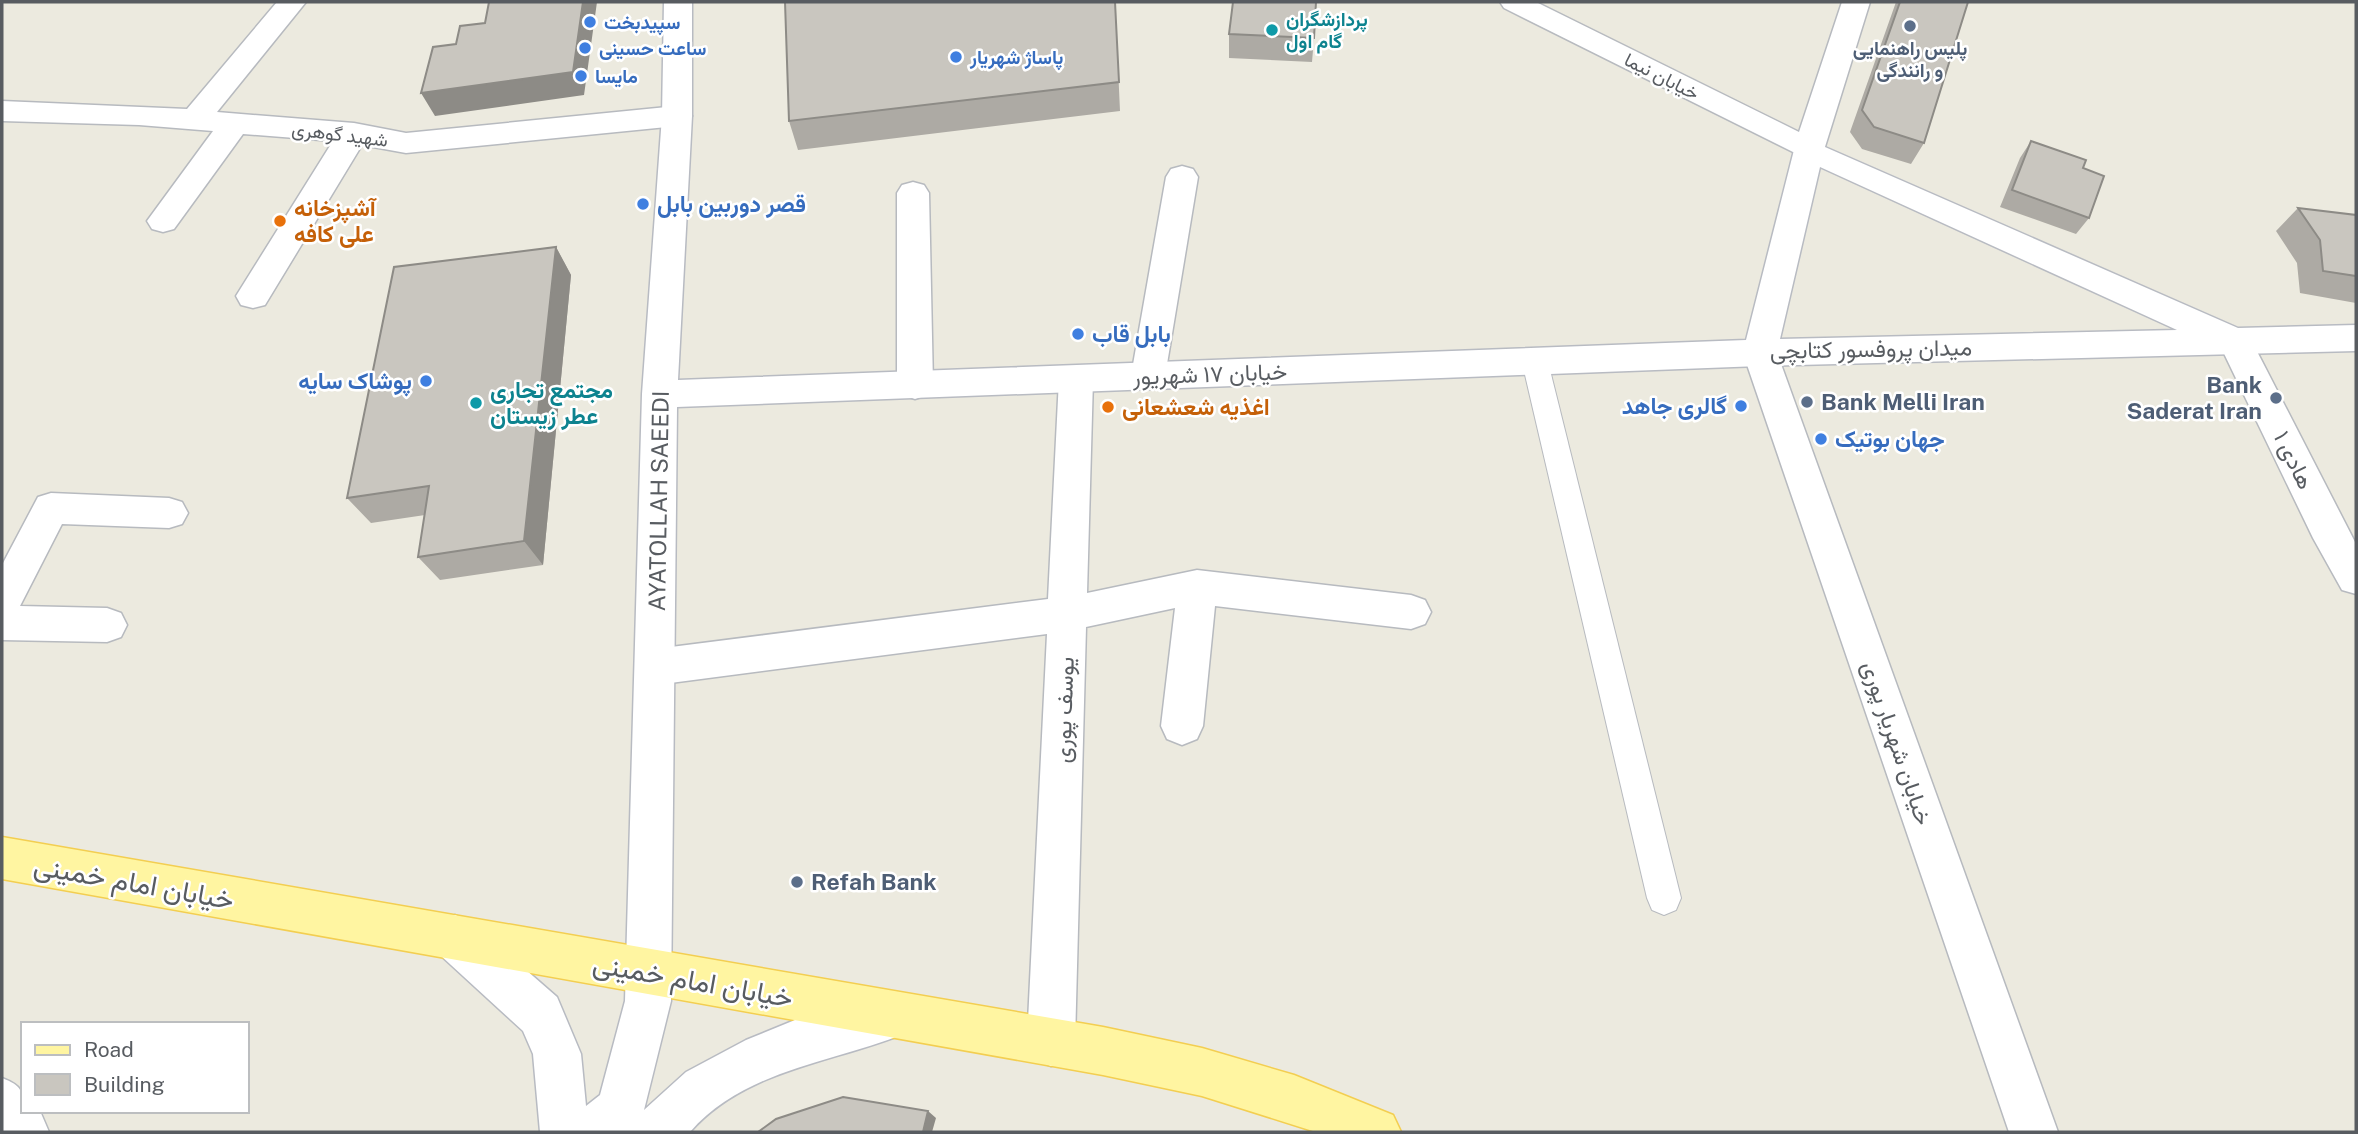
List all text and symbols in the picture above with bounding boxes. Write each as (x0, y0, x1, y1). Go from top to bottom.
place label: پردازشگران گام اول (1286, 8, 1368, 54)
place label: سپیدبخت (604, 11, 680, 36)
marker: سپیدبخت (582, 14, 598, 30)
marker: پلیس راهنمایی و رانندگی (1902, 18, 1918, 34)
marker: پردازشگران گام اول (1264, 22, 1280, 38)
place label: ساعت حسینی (599, 37, 706, 60)
place label: پلیس راهنمایی و رانندگی (1853, 37, 1967, 83)
marker: ساعت حسینی (577, 40, 593, 56)
place label: پاساژ شهریار (969, 46, 1063, 71)
street label: خیابان نیما (1621, 48, 1703, 105)
marker: پاساژ شهریار (948, 49, 964, 65)
place label: مایسا (595, 65, 638, 88)
marker: مایسا (573, 68, 589, 84)
street label: شهید گوهری (290, 117, 389, 152)
place label: قصر دوربین بابل (657, 190, 806, 219)
place label: آشپزخانه علی کافه (294, 194, 378, 248)
marker: قصر دوربین بابل (635, 196, 651, 212)
marker: آشپزخانه علی کافه (272, 213, 288, 229)
place label: بابل قاب (1092, 320, 1171, 348)
marker: بابل قاب (1070, 326, 1086, 342)
street label: میدان پروفسور کتابچی (1770, 333, 1972, 367)
street label: خیابان ۱۷ شهریور (1131, 357, 1288, 392)
place label: پوشاک سایه (298, 367, 412, 397)
place label: Bank Saderat Iran (2126, 371, 2262, 424)
marker: پوشاک سایه (418, 373, 434, 389)
place label: مجتمع تجاری عطر زیستان (490, 376, 613, 431)
place label: Bank Melli Iran (1821, 388, 1985, 415)
street label: AYATOLLAH SAEEDI (643, 390, 674, 611)
marker: Bank Saderat Iran (2268, 390, 2284, 406)
place label: گالری جاهد (1622, 392, 1727, 421)
place label: اغذیه شعشعانی (1122, 393, 1270, 421)
marker: Bank Melli Iran (1799, 394, 1815, 410)
marker: مجتمع تجاری عطر زیستان (468, 395, 484, 411)
marker: گالری جاهد (1733, 398, 1749, 414)
marker: اغذیه شعشعانی (1100, 399, 1116, 415)
place label: جهان بوتیک (1835, 425, 1945, 454)
street label: هادی ۱ (2268, 426, 2320, 494)
marker: جهان بوتیک (1813, 431, 1829, 447)
street label: یوسف پوری (1048, 656, 1082, 764)
street label: خیابان شهریار پوری (1854, 657, 1938, 829)
street label: خیابان امام خمینی (31, 848, 237, 918)
place label: Refah Bank (811, 868, 937, 895)
marker: Refah Bank (789, 874, 805, 890)
street label: خیابان امام خمینی (590, 946, 796, 1016)
legend (21, 1022, 248, 1113)
text: Road (84, 1037, 134, 1062)
text: Building (84, 1072, 165, 1097)

